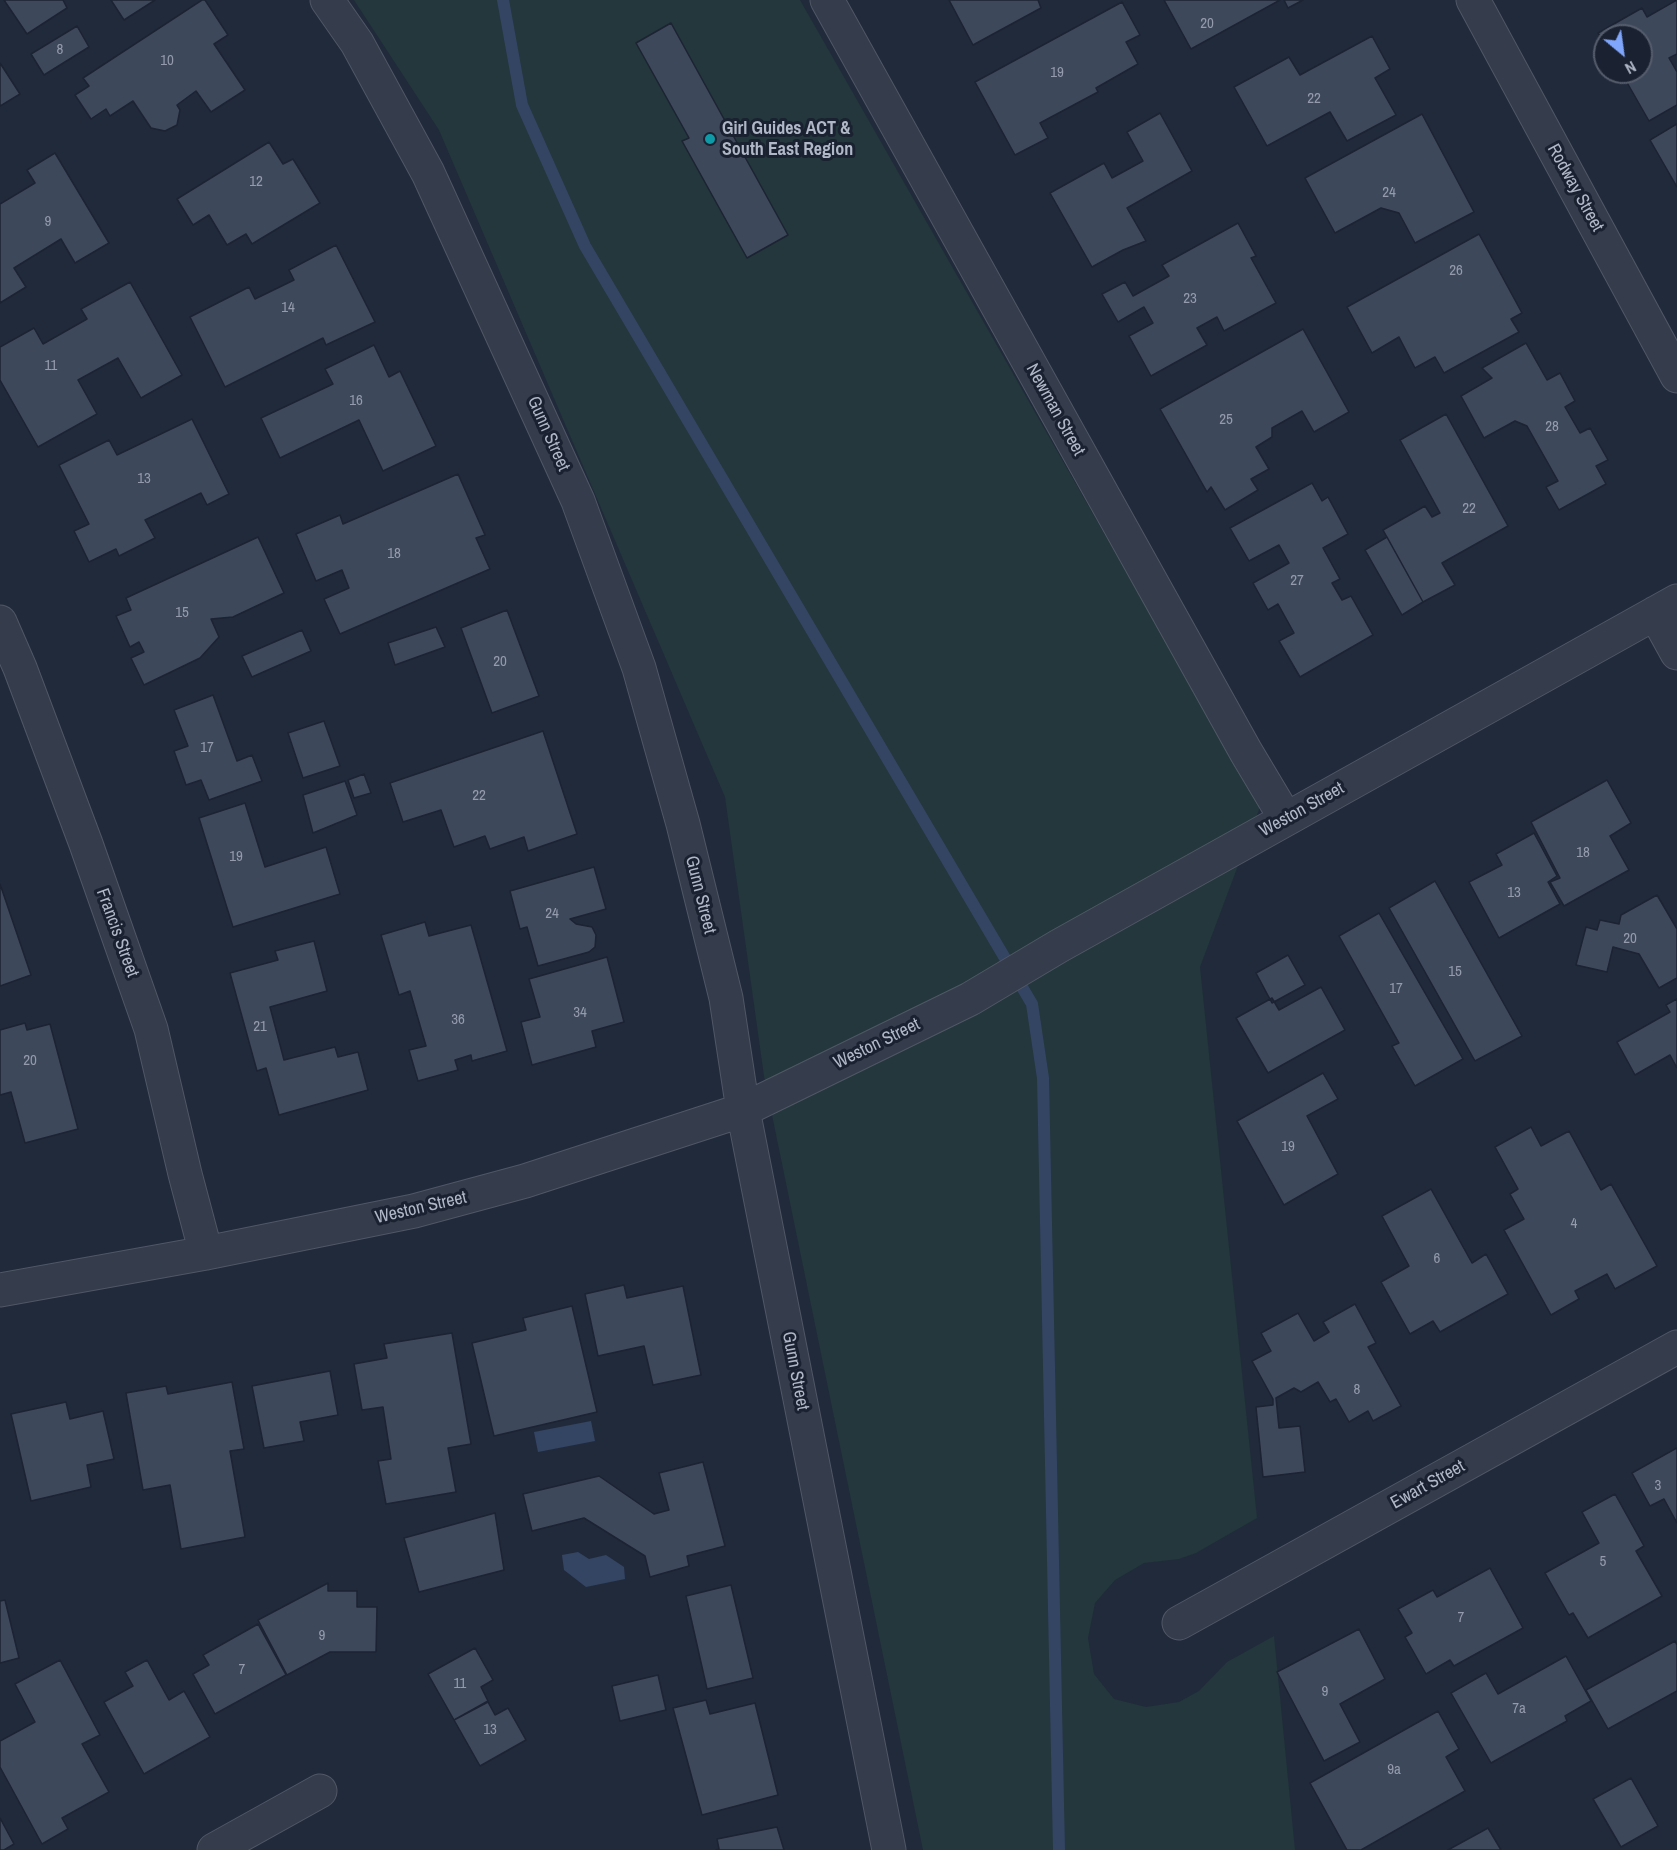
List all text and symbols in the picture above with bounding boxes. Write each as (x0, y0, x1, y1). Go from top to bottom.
house number: 20 (1200, 15, 1214, 33)
north arrow (1593, 24, 1653, 84)
house number: 8 (57, 41, 63, 59)
house number: 10 (160, 52, 174, 70)
text: N (1621, 56, 1640, 80)
house number: 19 (1050, 64, 1064, 82)
house number: 22 (1307, 90, 1321, 108)
place label: Girl Guides ACT & South East Region (722, 118, 853, 160)
marker: Girl Guides ACT & South East Region (703, 132, 717, 146)
street label: Rodway Street (1542, 140, 1608, 236)
house number: 12 (249, 173, 263, 191)
house number: 24 (1382, 184, 1396, 202)
house number: 9 (45, 213, 51, 231)
house number: 26 (1449, 262, 1463, 280)
house number: 23 (1183, 290, 1197, 308)
house number: 14 (281, 299, 295, 317)
house number: 11 (45, 357, 57, 375)
street label: Newman Street (1021, 360, 1089, 460)
house number: 16 (349, 392, 363, 410)
street label: Gunn Street (522, 393, 574, 475)
house number: 25 (1219, 411, 1233, 429)
house number: 28 (1545, 418, 1559, 436)
house number: 13 (137, 470, 151, 488)
house number: 22 (1462, 500, 1476, 518)
house number: 18 (387, 545, 401, 563)
house number: 27 (1290, 572, 1304, 590)
house number: 15 (175, 604, 189, 622)
house number: 20 (493, 653, 507, 671)
house number: 17 (200, 739, 214, 757)
street label: Weston Street (1256, 778, 1348, 842)
house number: 22 (472, 787, 486, 805)
house number: 18 (1576, 844, 1590, 862)
house number: 19 (229, 848, 243, 866)
street label: Gunn Street (680, 854, 720, 936)
house number: 13 (1507, 884, 1521, 902)
street label: Francis Street (91, 886, 143, 980)
house number: 24 (545, 905, 559, 923)
house number: 20 (1623, 930, 1637, 948)
house number: 15 (1448, 963, 1462, 981)
house number: 17 (1389, 980, 1403, 998)
house number: 34 (573, 1004, 587, 1022)
house number: 36 (451, 1011, 465, 1029)
street label: Weston Street (830, 1014, 924, 1074)
house number: 21 (253, 1018, 267, 1036)
house number: 20 (23, 1052, 37, 1070)
house number: 19 (1281, 1138, 1295, 1156)
street label: Weston Street (373, 1187, 469, 1229)
house number: 4 (1571, 1215, 1577, 1233)
house number: 6 (1434, 1250, 1440, 1268)
street label: Gunn Street (777, 1330, 813, 1412)
house number: 8 (1354, 1381, 1360, 1399)
street label: Ewart Street (1387, 1456, 1469, 1514)
house number: 3 (1655, 1477, 1661, 1495)
house number: 5 (1600, 1553, 1606, 1571)
house number: 7 (1458, 1609, 1464, 1627)
house number: 9 (319, 1627, 325, 1645)
house number: 7 (239, 1661, 245, 1679)
house number: 11 (454, 1675, 466, 1693)
house number: 9 (1322, 1683, 1328, 1701)
house number: 7a (1512, 1700, 1526, 1718)
house number: 13 (483, 1721, 497, 1739)
house number: 9a (1387, 1761, 1401, 1779)

